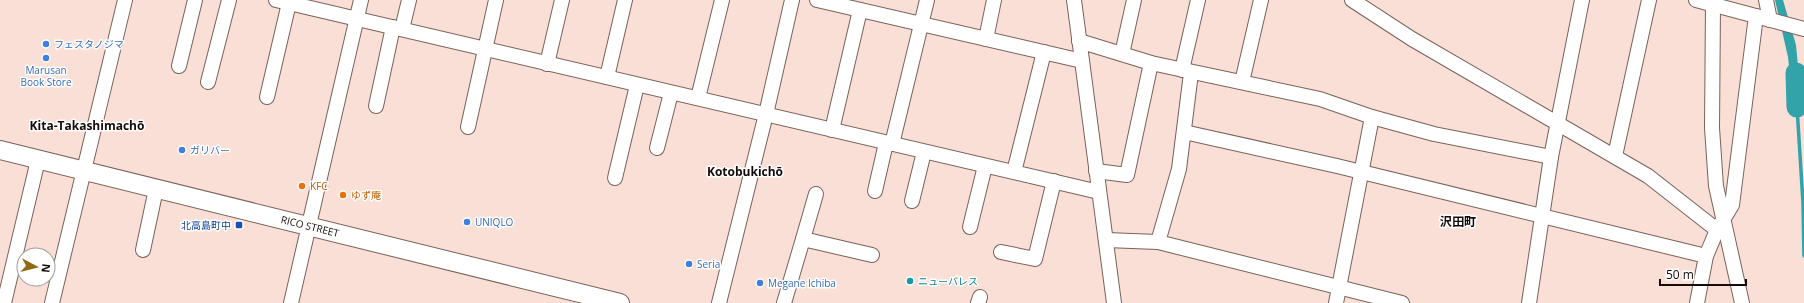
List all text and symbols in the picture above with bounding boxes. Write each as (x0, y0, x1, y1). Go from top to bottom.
place label: フェスタノジマ (54, 37, 124, 51)
marker: フェスタノジマ (41, 39, 51, 49)
marker: Marusan Book Store (41, 53, 51, 63)
place label: Marusan Book Store (20, 63, 72, 89)
district label: Kita-Takashimachō (30, 117, 144, 134)
place label: ガリバー (190, 143, 230, 157)
marker: ガリバー (177, 145, 187, 155)
district label: Kotobukichō (707, 163, 783, 180)
place label: KFC (310, 179, 328, 193)
marker: KFC (297, 181, 307, 191)
place label: ゆず庵 (351, 188, 381, 202)
marker: ゆず庵 (338, 190, 348, 200)
street label: RICO STREET (279, 212, 341, 240)
district label: 沢田町 (1440, 213, 1476, 230)
place label: UNIQLO (475, 215, 514, 229)
marker: UNIQLO (462, 217, 472, 227)
place label: 北高島町中 (181, 218, 231, 232)
marker: 北高島町中 (234, 220, 244, 230)
north arrow (16, 247, 56, 287)
place label: Seria (697, 257, 720, 271)
marker: Seria (684, 259, 694, 269)
scale bar (1660, 261, 1746, 287)
text: N (38, 263, 54, 274)
text: 50 m (1666, 266, 1694, 283)
place label: ニューパレス (918, 274, 978, 288)
place label: Megane Ichiba (768, 276, 836, 290)
marker: ニューパレス (905, 276, 915, 286)
marker: Megane Ichiba (755, 278, 765, 288)

